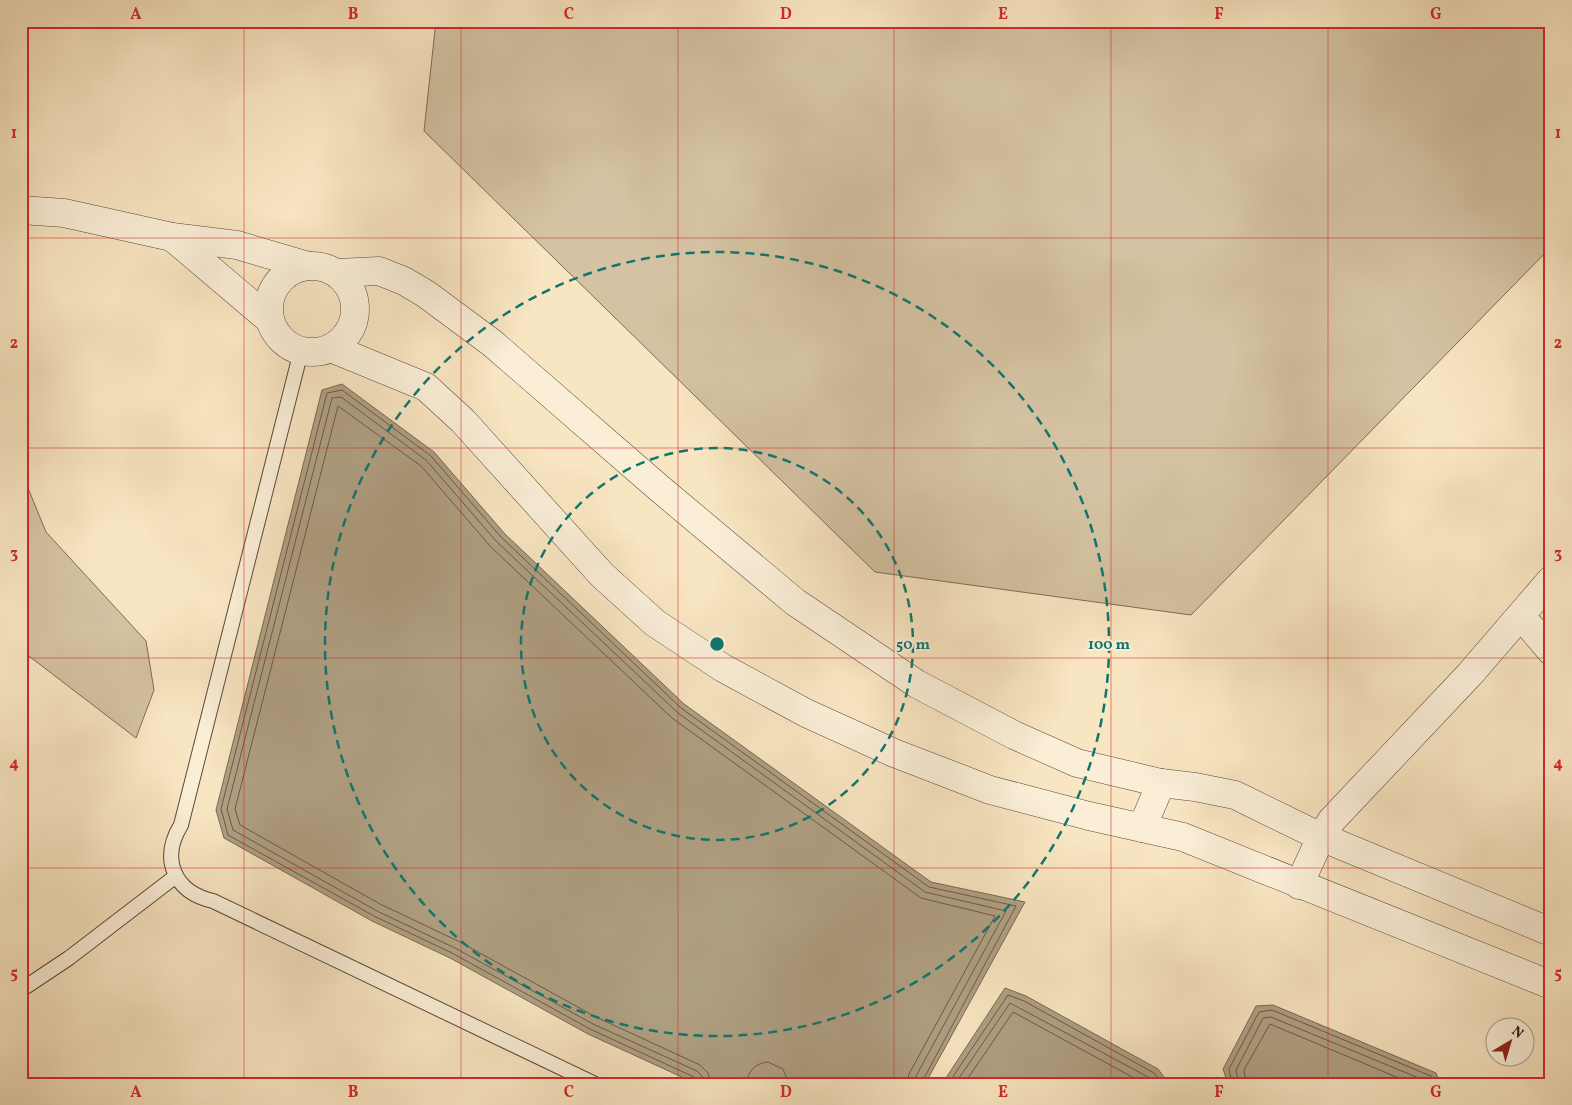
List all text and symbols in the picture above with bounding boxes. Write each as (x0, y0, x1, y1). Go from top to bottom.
text: A (130, 4, 142, 26)
text: B (348, 4, 359, 26)
text: C (564, 4, 574, 26)
text: D (780, 4, 792, 26)
text: E (998, 4, 1008, 26)
text: F (1214, 4, 1224, 26)
text: G (1430, 4, 1442, 26)
text: 1 (11, 123, 17, 145)
text: 1 (1555, 123, 1561, 145)
text: 2 (10, 333, 18, 355)
text: 2 (1554, 333, 1562, 355)
text: 3 (10, 543, 18, 565)
text: 3 (1554, 543, 1562, 565)
centre of rings (708, 635, 726, 653)
text: 50 m (896, 635, 930, 656)
text: 100 m (1088, 635, 1131, 656)
text: 4 (9, 753, 19, 775)
text: 4 (1553, 753, 1563, 775)
text: 5 (10, 963, 18, 985)
text: 5 (1554, 963, 1562, 985)
north arrow (1484, 1018, 1534, 1068)
text: N (1507, 1022, 1527, 1044)
text: A (130, 1082, 142, 1104)
text: B (348, 1082, 359, 1104)
text: C (564, 1082, 574, 1104)
text: D (780, 1082, 792, 1104)
text: E (998, 1082, 1008, 1104)
text: F (1214, 1082, 1224, 1104)
text: G (1430, 1082, 1442, 1104)

